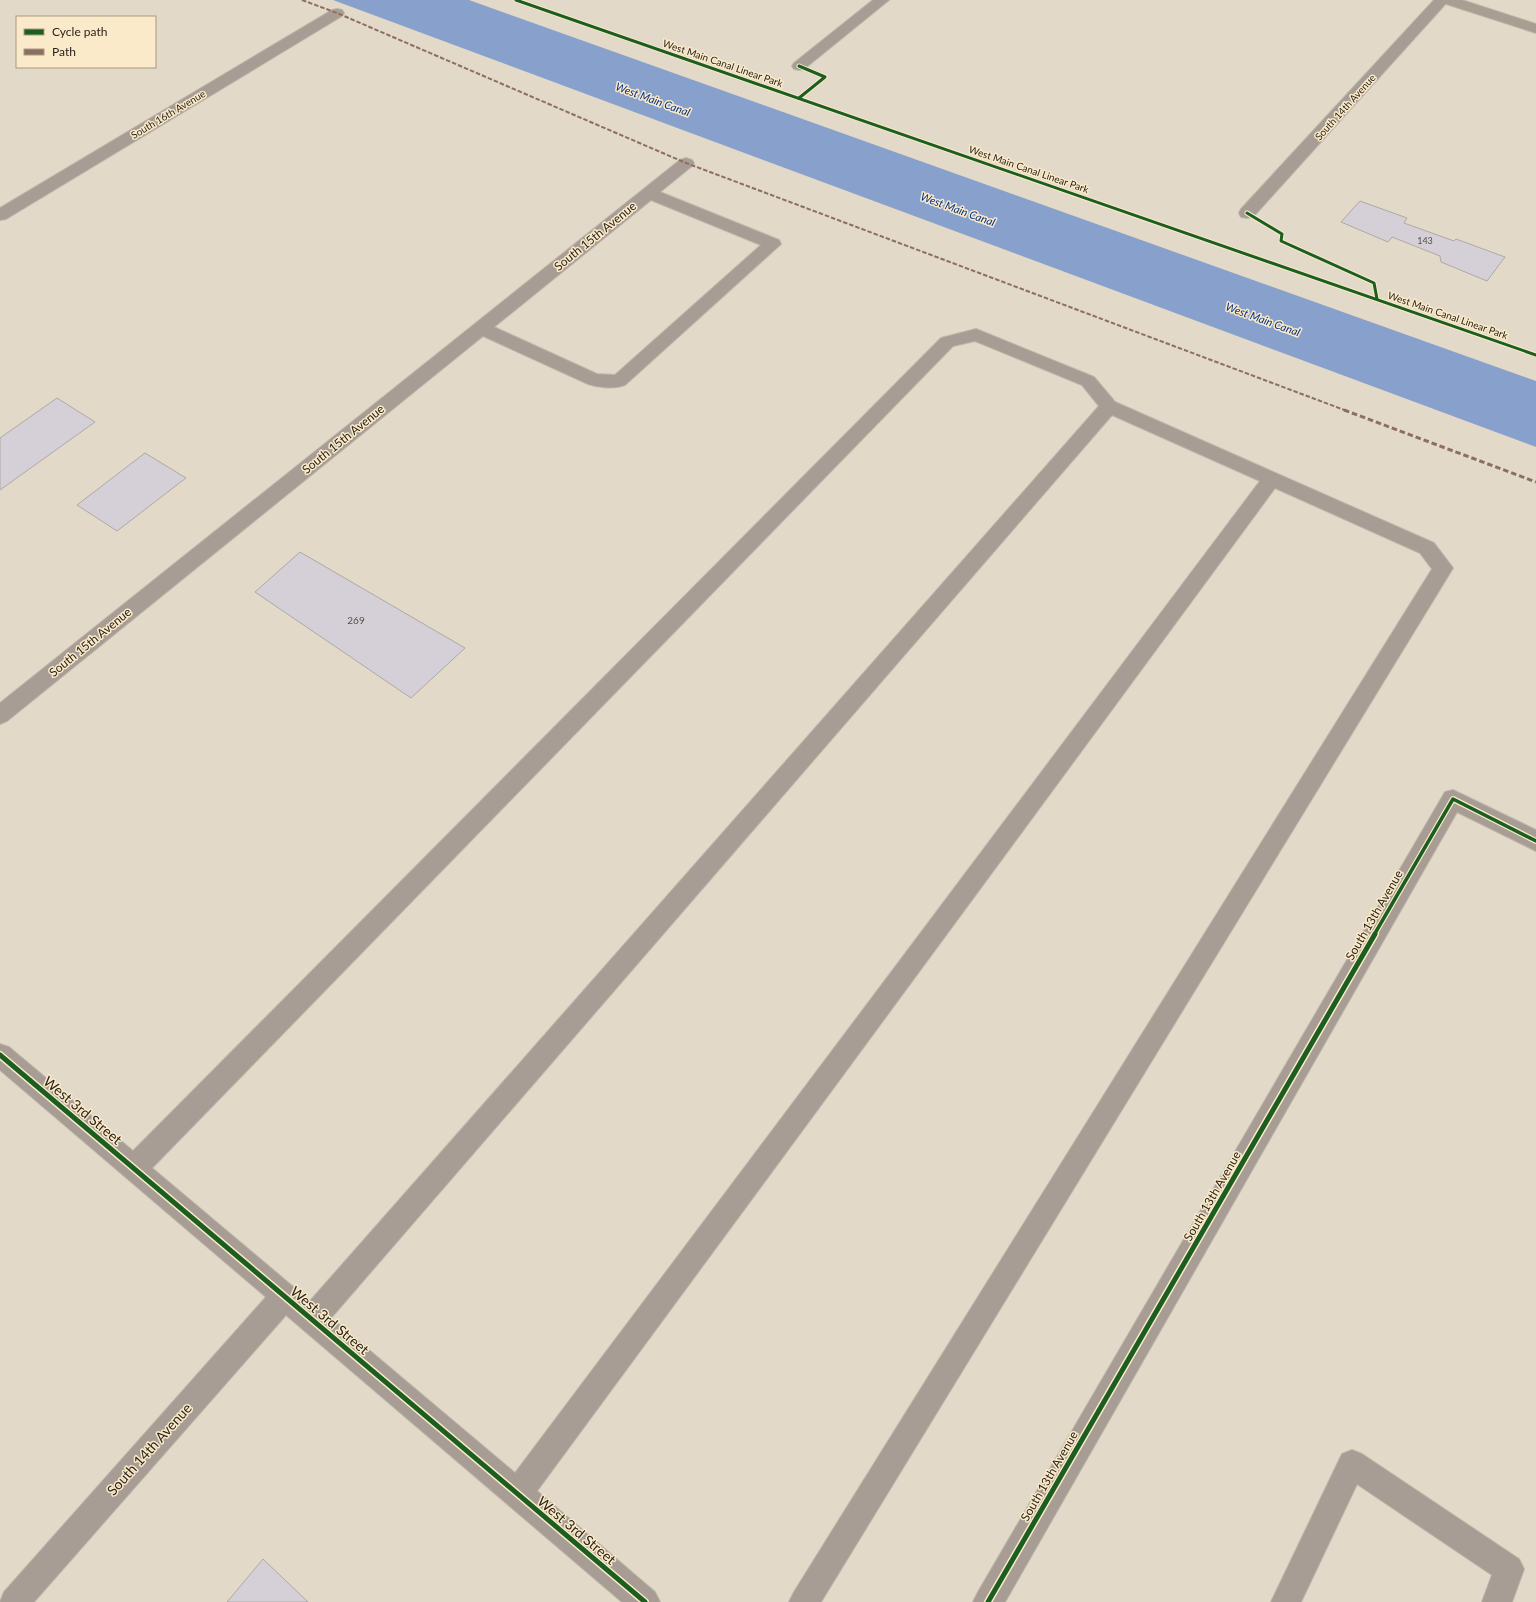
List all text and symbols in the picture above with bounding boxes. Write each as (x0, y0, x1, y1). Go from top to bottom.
legend (16, 16, 156, 68)
text: Cycle path (52, 24, 107, 39)
street label: West Main Canal Linear Park (661, 37, 785, 90)
text: Path (52, 44, 76, 59)
street label: South 14th Avenue (1312, 72, 1378, 142)
water label: West Main Canal (614, 80, 692, 119)
street label: South 16th Avenue (129, 87, 207, 141)
street label: West Main Canal Linear Park (967, 143, 1091, 196)
water label: West Main Canal (919, 190, 997, 229)
street label: South 15th Avenue (551, 198, 639, 274)
house number: 143 (1417, 235, 1433, 246)
street label: West Main Canal Linear Park (1386, 289, 1510, 342)
water label: West Main Canal (1224, 300, 1302, 339)
street label: South 15th Avenue (299, 401, 387, 477)
street label: South 15th Avenue (46, 604, 134, 680)
house number: 269 (347, 614, 365, 626)
street label: South 13th Avenue (1342, 867, 1406, 963)
street label: West 3rd Street (40, 1072, 126, 1148)
street label: South 13th Avenue (1180, 1148, 1244, 1244)
street label: West 3rd Street (287, 1282, 373, 1358)
street label: South 14th Avenue (103, 1399, 195, 1499)
street label: South 13th Avenue (1017, 1428, 1081, 1524)
street label: West 3rd Street (534, 1492, 620, 1568)

